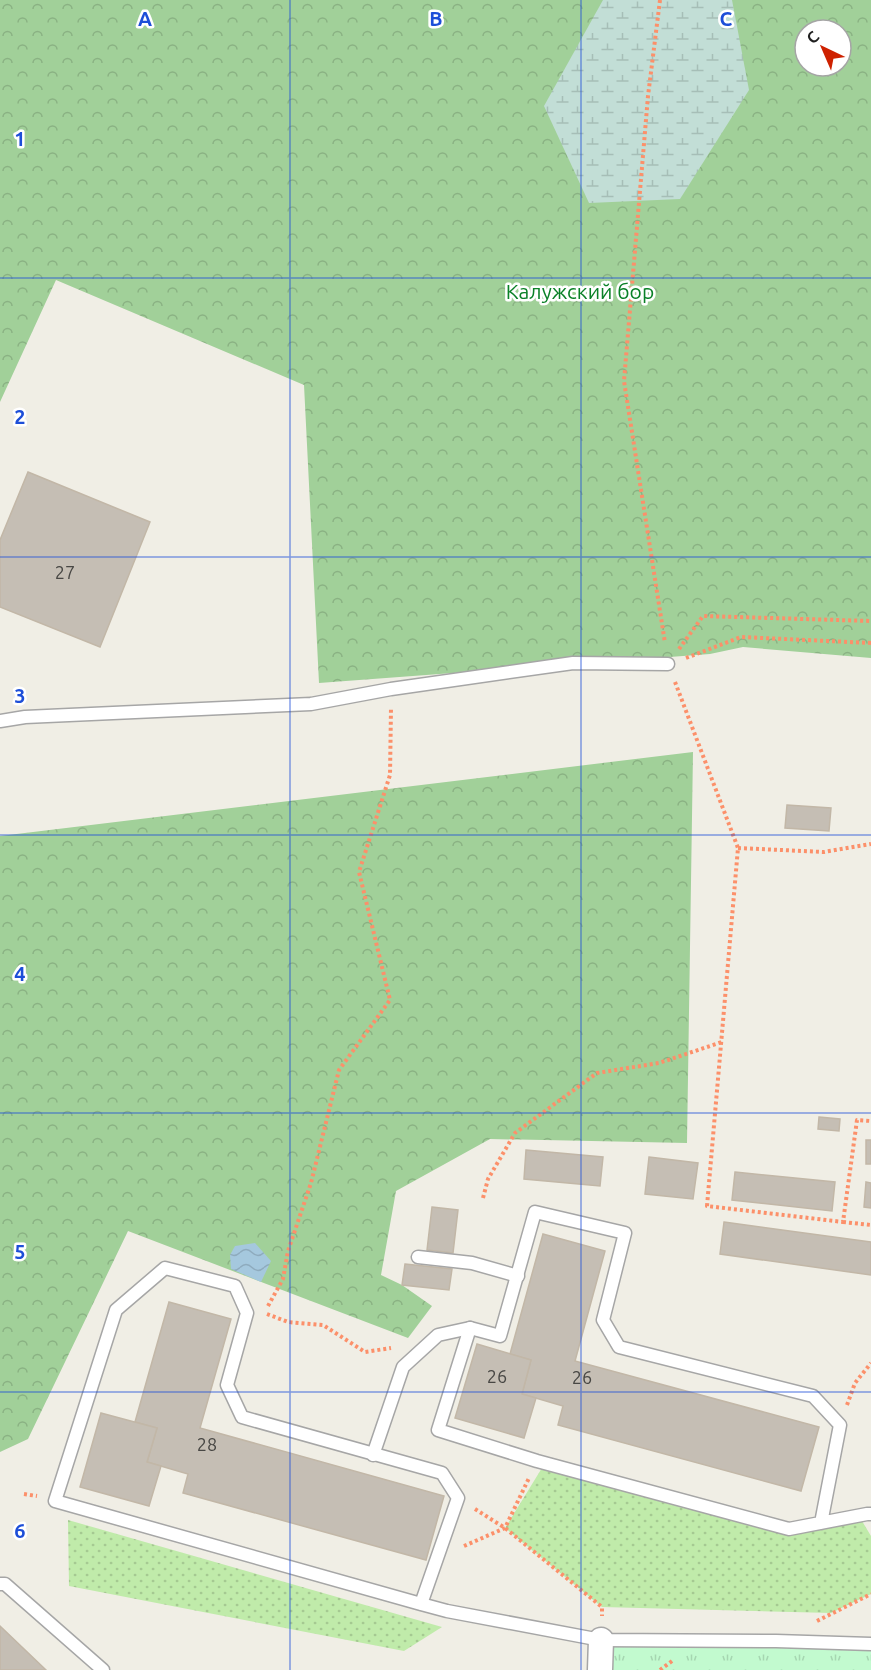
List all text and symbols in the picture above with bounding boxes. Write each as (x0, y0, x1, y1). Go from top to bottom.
text: A (138, 7, 152, 30)
text: B (429, 7, 443, 30)
text: C (720, 7, 733, 30)
north arrow (793, 18, 853, 78)
text: С (803, 27, 823, 47)
text: 1 (14, 127, 26, 150)
park label: Калужский бор (506, 279, 654, 303)
text: 2 (14, 405, 26, 428)
house number: 27 (55, 562, 75, 582)
text: 3 (14, 684, 26, 707)
text: 4 (14, 962, 26, 985)
text: 5 (14, 1240, 26, 1263)
house number: 26 (487, 1366, 507, 1386)
house number: 26 (572, 1367, 592, 1387)
house number: 28 (197, 1434, 217, 1454)
text: 6 (14, 1519, 26, 1542)

